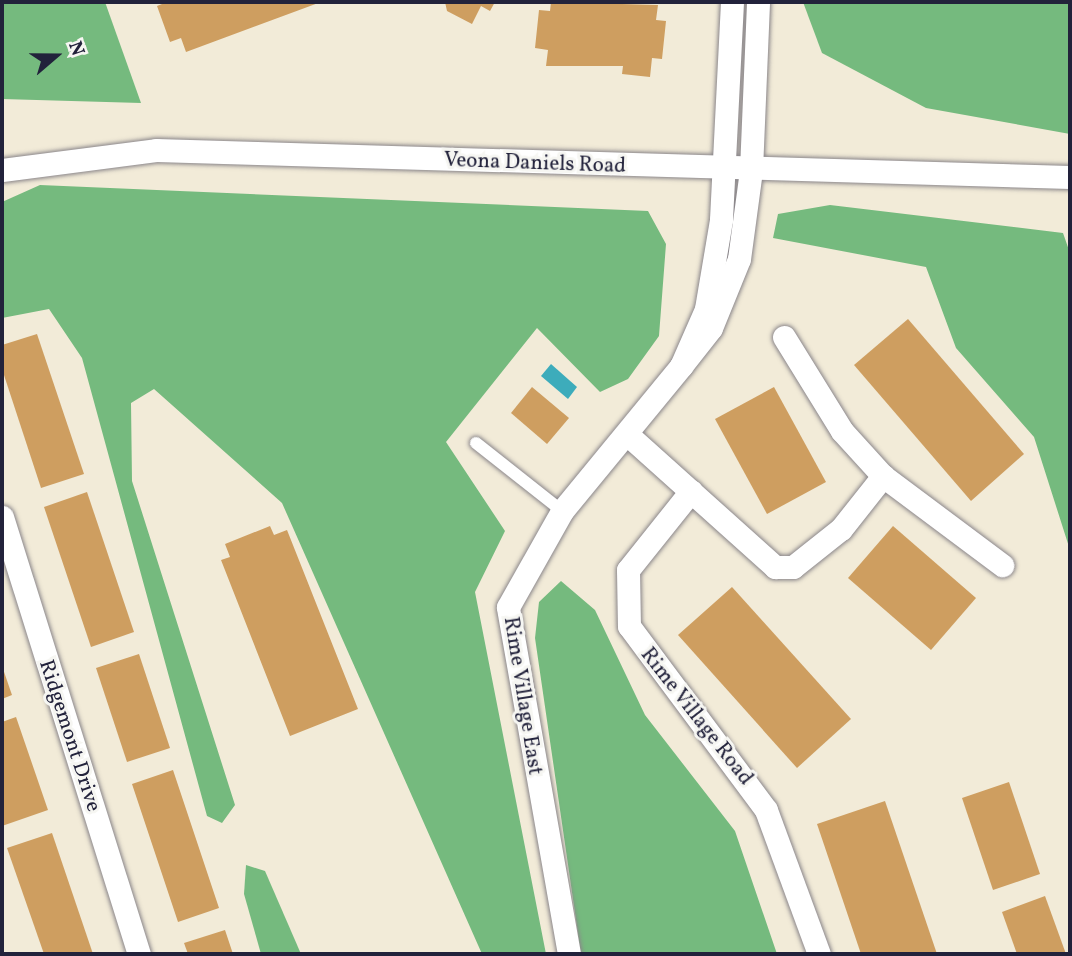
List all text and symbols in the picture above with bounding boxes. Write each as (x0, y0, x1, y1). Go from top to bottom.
north arrow (21, 21, 91, 91)
text: N (61, 38, 90, 60)
street label: Veona Daniels Road (444, 148, 626, 180)
street label: Rime Village East (497, 615, 547, 777)
street label: Rime Village Road (634, 643, 758, 791)
street label: Ridgemont Drive (33, 657, 105, 815)

